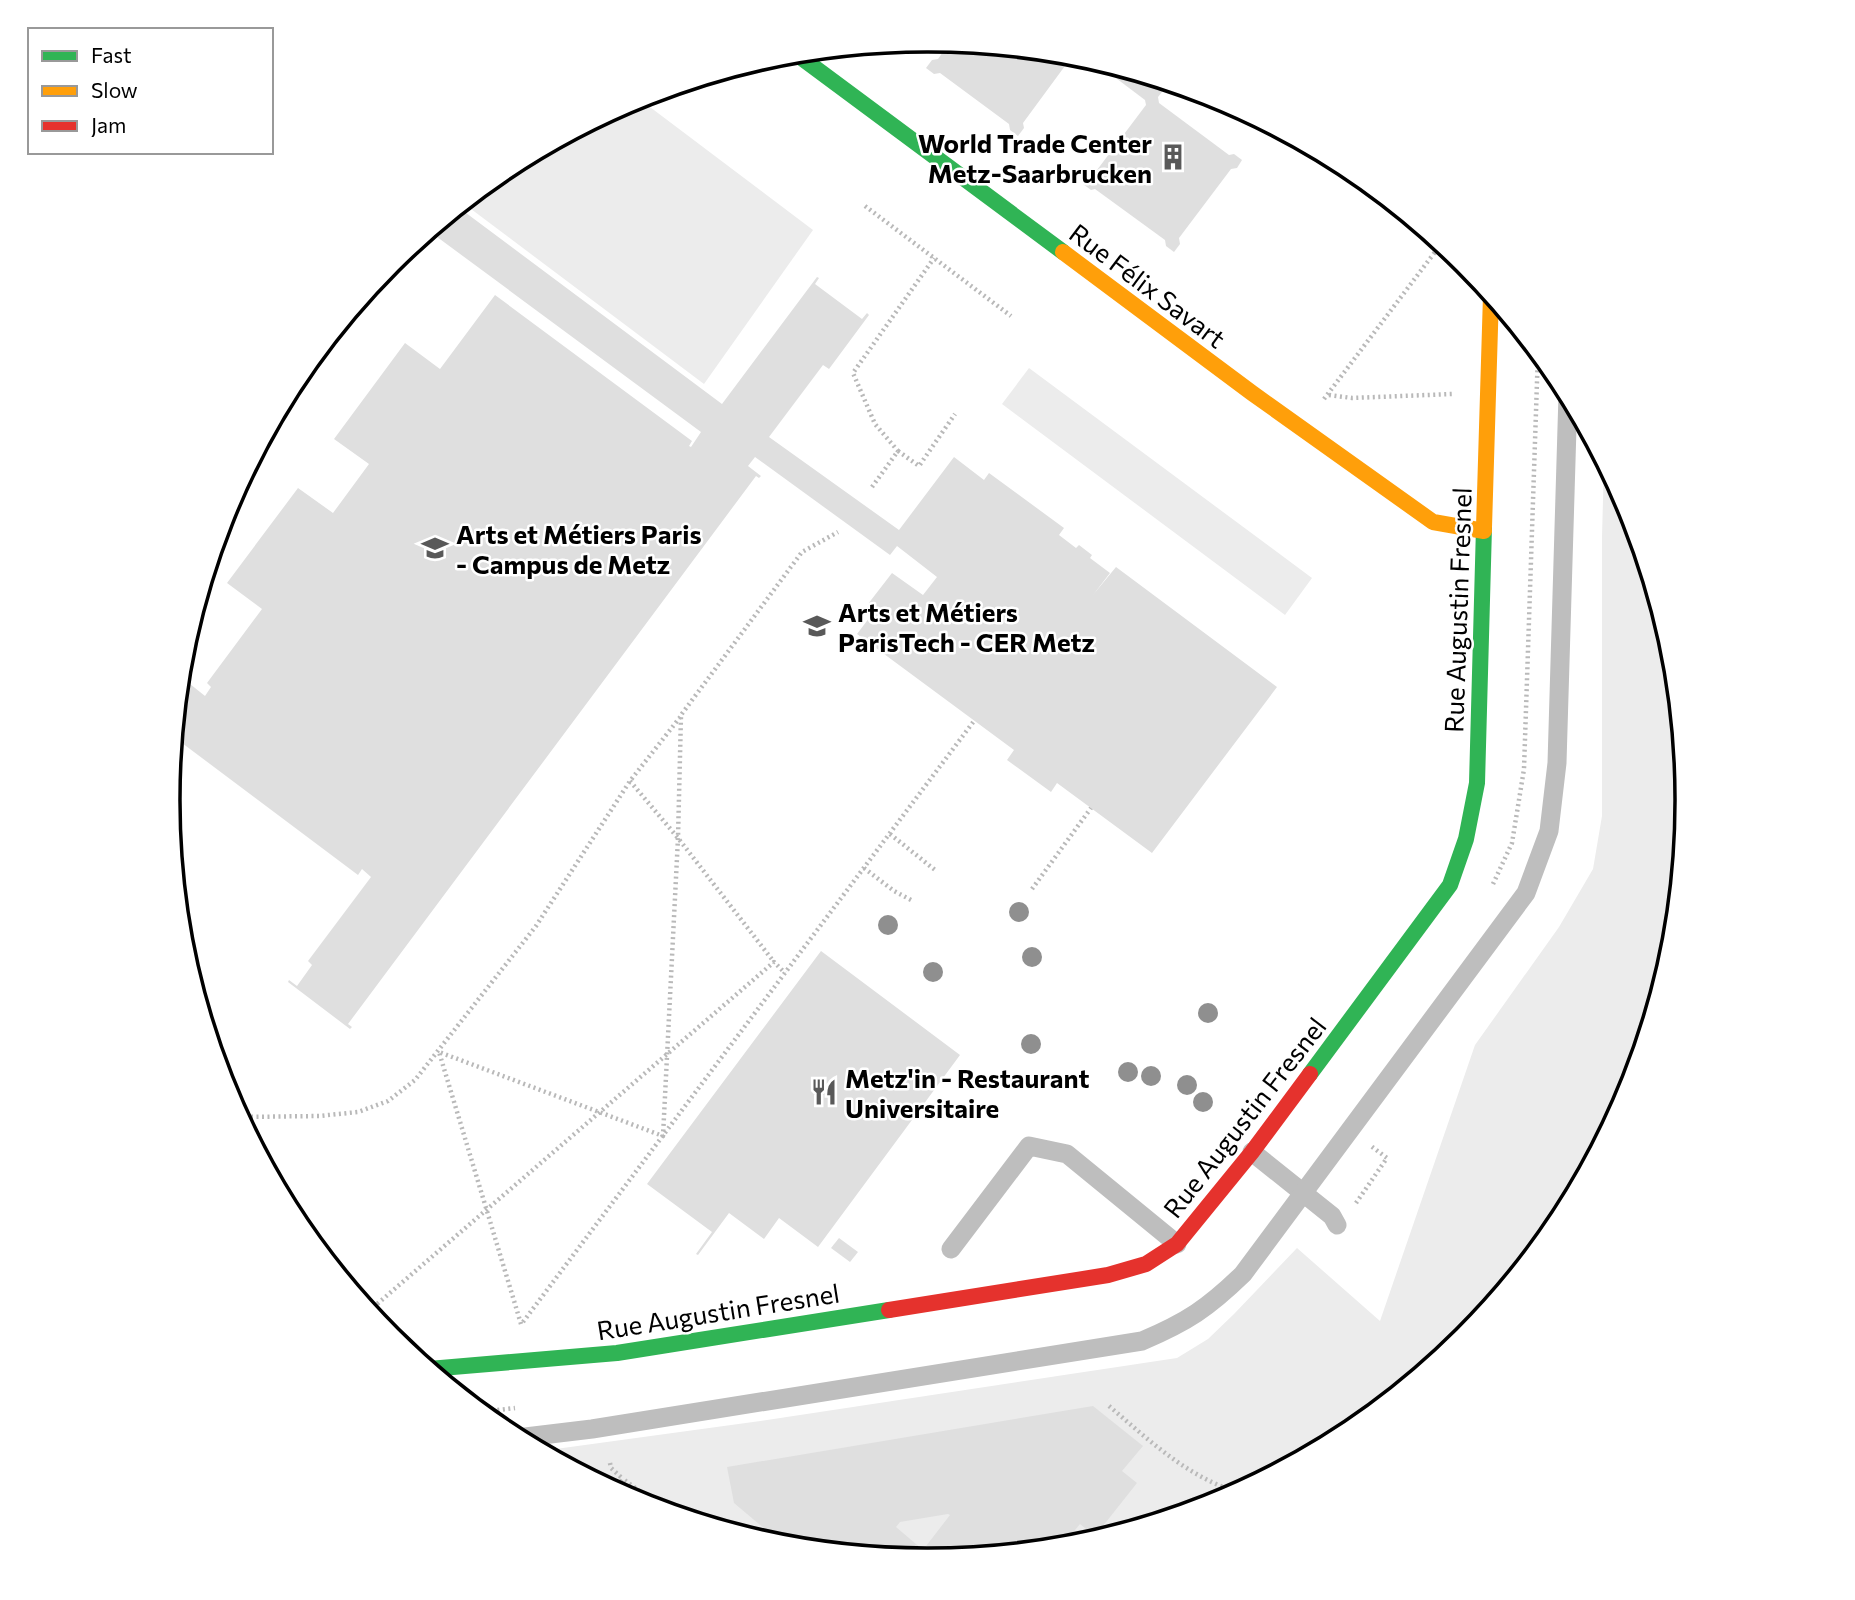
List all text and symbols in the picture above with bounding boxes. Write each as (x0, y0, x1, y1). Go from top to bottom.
legend (28, 28, 273, 154)
text: Fast (91, 42, 132, 67)
text: Slow (91, 77, 138, 102)
text: Jam (91, 112, 126, 137)
place label: World Trade Center Metz-Saarbrucken (918, 127, 1152, 188)
building icon: World Trade Center Metz-Saarbrucken (1158, 142, 1188, 172)
street label: Rue Félix Savart (1064, 216, 1232, 354)
street label: Rue Augustin Fresnel (1437, 487, 1477, 733)
place label: Arts et Métiers Paris - Campus de Metz (456, 518, 702, 579)
school or university icon: Arts et Métiers Paris - Campus de Metz (420, 533, 450, 563)
place label: Arts et Métiers ParisTech - CER Metz (838, 596, 1095, 657)
school or university icon: Arts et Métiers ParisTech - CER Metz (802, 611, 832, 641)
street label: Rue Augustin Fresnel (1156, 1011, 1332, 1223)
place label: Metz'in - Restaurant Universitaire (845, 1062, 1089, 1123)
restaurant icon: Metz'in - Restaurant Universitaire (809, 1077, 839, 1107)
street label: Rue Augustin Fresnel (594, 1276, 842, 1346)

